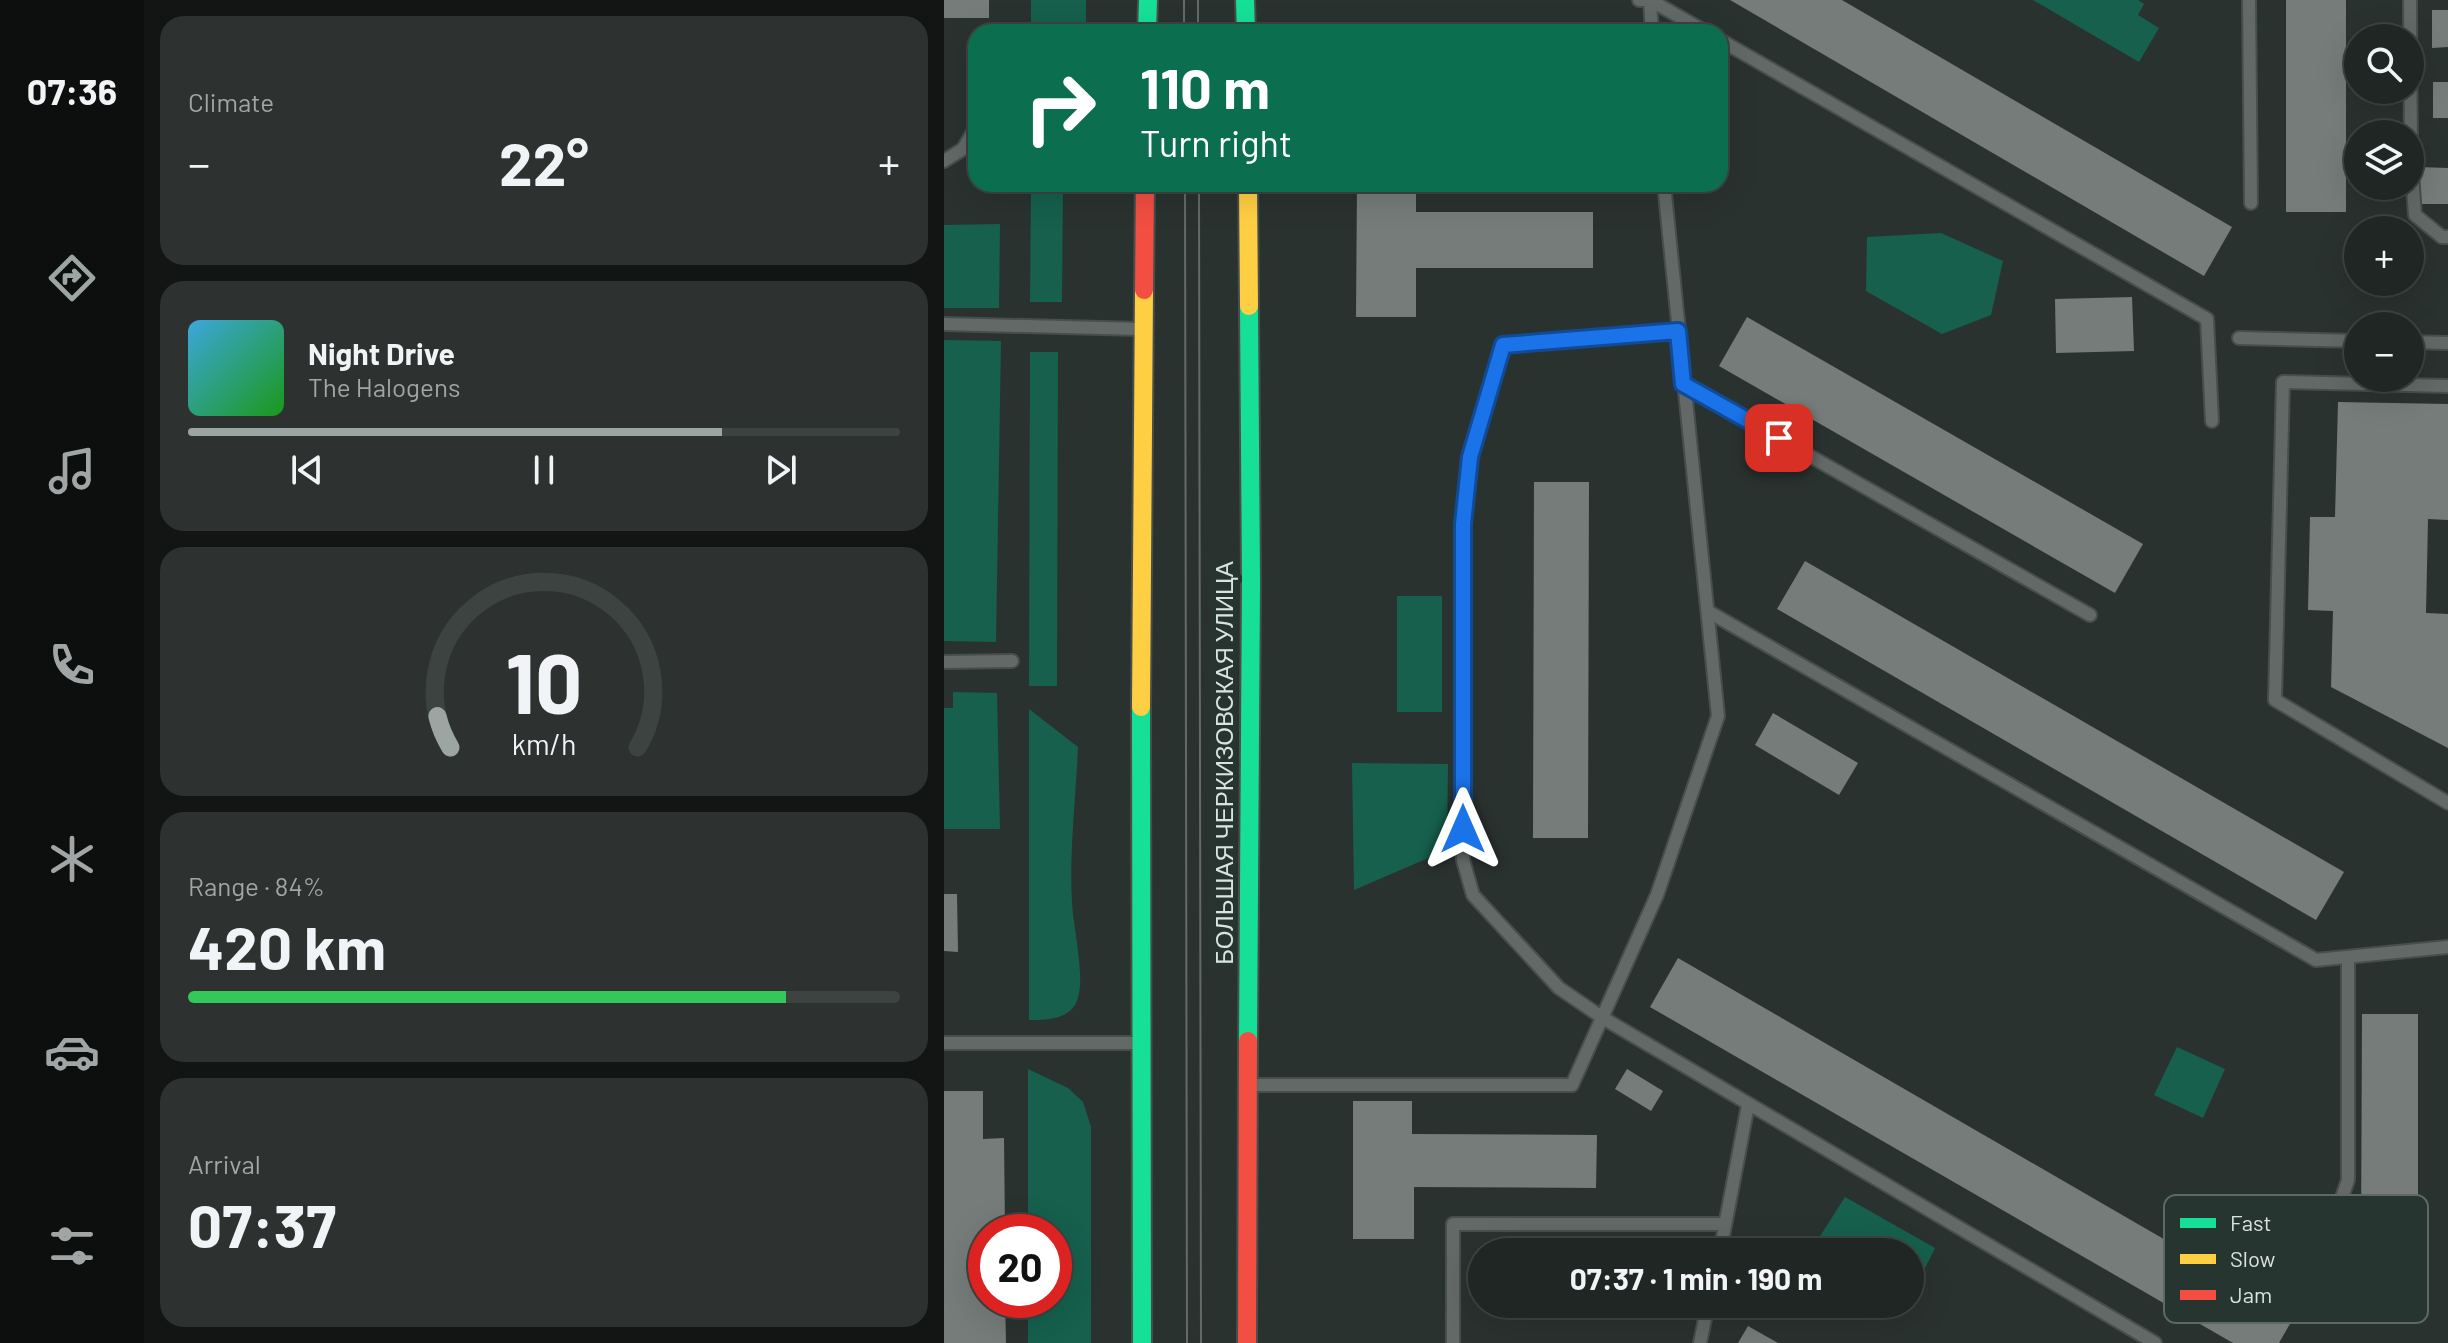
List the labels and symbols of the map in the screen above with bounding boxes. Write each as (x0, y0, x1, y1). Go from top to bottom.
pin (1745, 404, 1813, 472)
street label: БОЛЬШАЯ ЧЕРКИЗОВСКАЯ УЛИЦА (1209, 561, 1238, 965)
position arrow (1421, 787, 1505, 871)
legend (2164, 1195, 2428, 1323)
text: Fast (2230, 1209, 2272, 1235)
speed limit sign: 20 (968, 1214, 1072, 1318)
text: Slow (2230, 1245, 2275, 1271)
text: Jam (2230, 1281, 2272, 1307)

